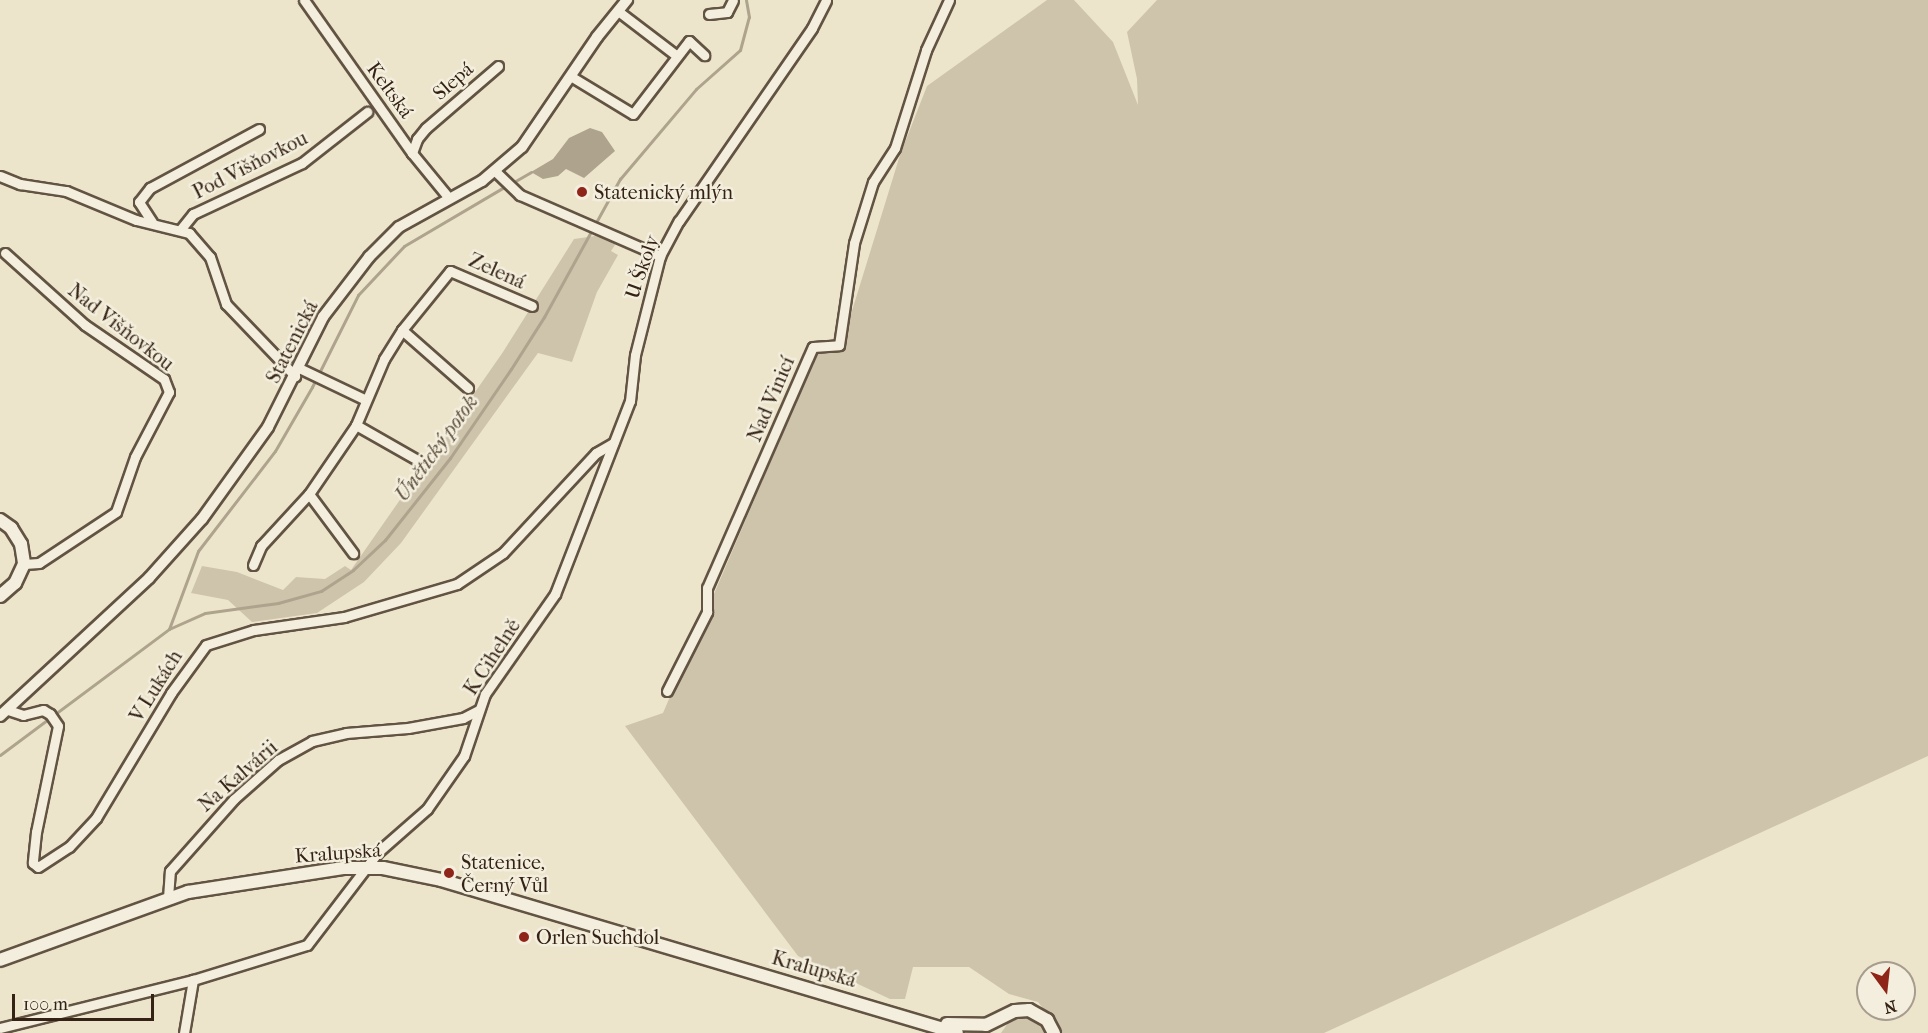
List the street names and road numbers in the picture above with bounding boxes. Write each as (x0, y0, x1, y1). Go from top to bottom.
street label: Keltská (362, 57, 418, 123)
street label: Slepá (428, 57, 478, 105)
street label: Pod Višňovkou (189, 126, 311, 204)
street label: U Školy (620, 232, 664, 302)
street label: Zelená (465, 248, 529, 294)
street label: Nad Višňovkou (63, 278, 179, 376)
street label: Statenická (261, 297, 323, 387)
street label: Nad Vinicí (742, 353, 800, 445)
street label: K Cihelně (459, 614, 525, 700)
street label: V Lukách (125, 646, 187, 726)
street label: Na Kalvárii (194, 735, 282, 817)
street label: Kralupská (294, 838, 382, 868)
street label: Kralupská (769, 946, 859, 992)

